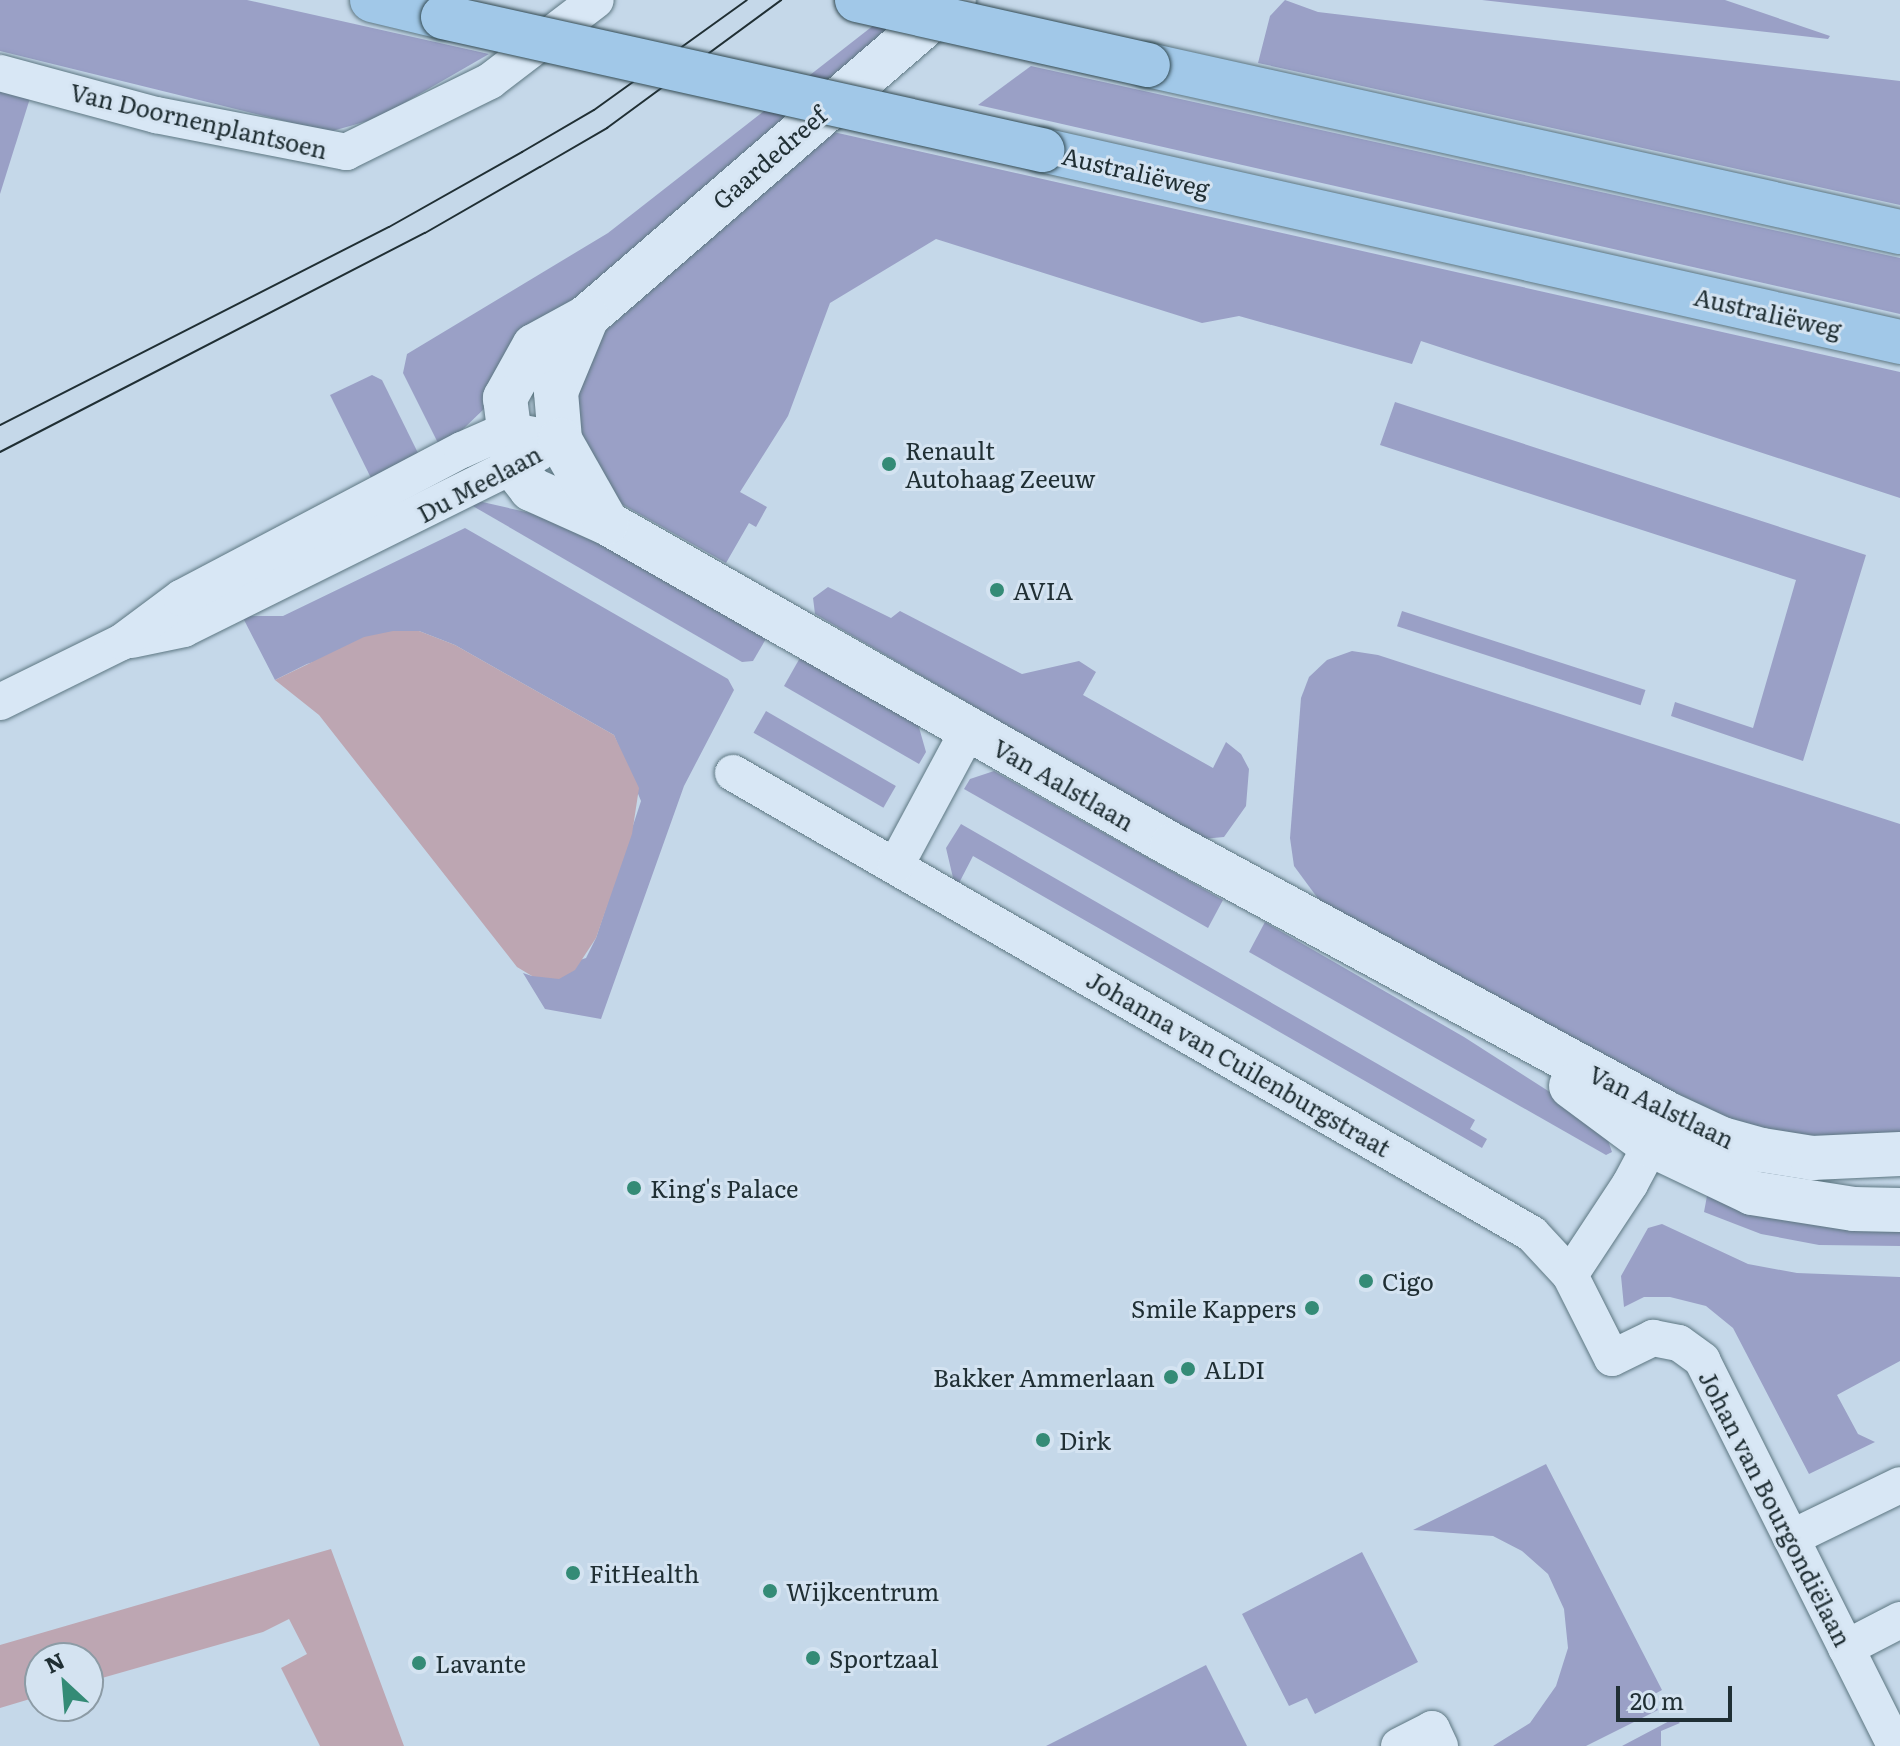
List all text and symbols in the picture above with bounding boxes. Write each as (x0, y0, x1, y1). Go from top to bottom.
street label: Van Doornenplantsoen (68, 76, 330, 164)
street label: Gaardedreef (706, 100, 832, 214)
street label: Australiëweg (1060, 140, 1212, 202)
street label: Australiëweg (1692, 281, 1844, 343)
place label: Renault Autohaag Zeeuw (905, 436, 1095, 492)
street label: Du Meelaan (412, 438, 546, 528)
marker: Renault Autohaag Zeeuw (880, 455, 898, 473)
place label: AVIA (1013, 576, 1073, 604)
marker: AVIA (988, 581, 1006, 599)
street label: Van Aalstlaan (988, 732, 1140, 836)
street label: Johanna van Cuilenburgstraat (1082, 964, 1396, 1162)
street label: Van Aalstlaan (1585, 1058, 1739, 1154)
place label: King's Palace (650, 1174, 798, 1202)
marker: King's Palace (625, 1179, 643, 1197)
place label: Cigo (1382, 1267, 1434, 1295)
marker: Cigo (1357, 1272, 1375, 1290)
place label: Smile Kappers (1131, 1294, 1296, 1322)
marker: Smile Kappers (1303, 1299, 1321, 1317)
place label: ALDI (1204, 1355, 1265, 1383)
marker: ALDI (1179, 1360, 1197, 1378)
place label: Bakker Ammerlaan (933, 1363, 1155, 1391)
street label: Johan van Bourgondiëlaan (1694, 1365, 1858, 1651)
marker: Bakker Ammerlaan (1162, 1368, 1180, 1386)
place label: Dirk (1059, 1426, 1111, 1454)
marker: Dirk (1034, 1431, 1052, 1449)
place label: FitHealth (589, 1559, 699, 1587)
marker: FitHealth (564, 1564, 582, 1582)
place label: Wijkcentrum (786, 1577, 939, 1605)
marker: Wijkcentrum (761, 1582, 779, 1600)
north arrow (24, 1642, 104, 1722)
text: N (39, 1643, 70, 1681)
place label: Sportzaal (829, 1644, 939, 1672)
place label: Lavante (435, 1649, 526, 1677)
marker: Sportzaal (804, 1649, 822, 1667)
marker: Lavante (410, 1654, 428, 1672)
scale bar (1620, 1670, 1736, 1720)
text: 20 m (1630, 1682, 1684, 1717)

